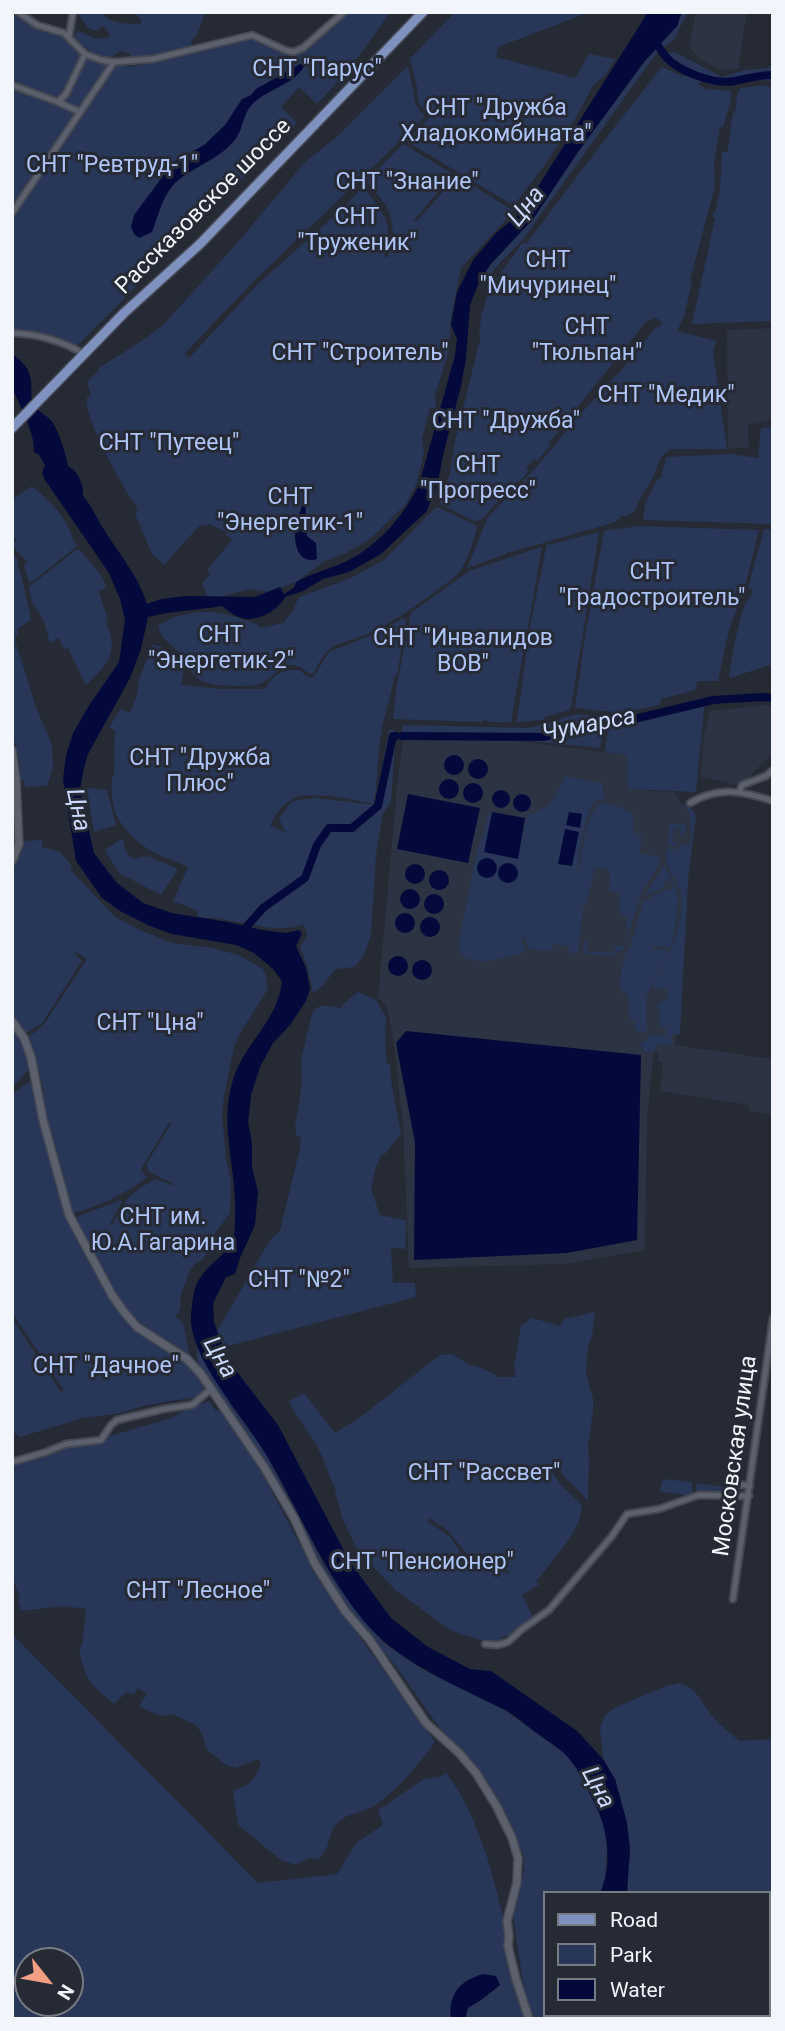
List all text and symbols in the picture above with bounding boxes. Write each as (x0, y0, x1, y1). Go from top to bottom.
park label: СНТ "Парус" (252, 56, 382, 84)
park label: СНТ "Дружба Хладокомбината" (400, 95, 592, 149)
street label: Рассказовское шоссе (110, 113, 298, 301)
park label: СНТ "Ревтруд-1" (26, 152, 198, 180)
park label: СНТ "Знание" (335, 169, 479, 197)
water label: Цна (502, 181, 552, 233)
park label: СНТ "Труженик" (297, 204, 417, 258)
park label: СНТ "Мичуринец" (480, 247, 616, 301)
park label: СНТ "Тюльпан" (532, 314, 642, 368)
park label: СНТ "Строитель" (271, 340, 449, 368)
park label: СНТ "Медик" (597, 382, 735, 410)
park label: СНТ "Дружба" (432, 408, 580, 436)
park label: СНТ "Путеец" (99, 430, 239, 458)
park label: СНТ "Прогресс" (420, 452, 536, 506)
park label: СНТ "Энергетик-1" (217, 484, 363, 538)
park label: СНТ "Градостроитель" (559, 559, 745, 613)
park label: СНТ "Энергетик-2" (148, 622, 294, 676)
park label: СНТ "Инвалидов ВОВ" (373, 625, 553, 679)
water label: Чумарса (540, 703, 638, 749)
park label: СНТ "Дружба Плюс" (129, 745, 271, 799)
water label: Цна (58, 786, 96, 834)
park label: СНТ "Цна" (96, 1010, 204, 1038)
park label: СНТ им. Ю.А.Гагарина (91, 1204, 235, 1258)
park label: СНТ "№2" (248, 1267, 350, 1295)
water label: Цна (196, 1332, 242, 1384)
park label: СНТ "Дачное" (33, 1353, 179, 1381)
street label: Московская улица (708, 1354, 764, 1558)
park label: СНТ "Рассвет" (408, 1460, 560, 1488)
park label: СНТ "Пенсионер" (330, 1549, 514, 1577)
park label: СНТ "Лесное" (126, 1578, 270, 1606)
water label: Цна (574, 1762, 620, 1814)
legend (544, 1891, 771, 2017)
text: Road (610, 1908, 658, 1932)
text: Park (610, 1943, 652, 1967)
north arrow (14, 1947, 84, 2017)
text: Water (610, 1978, 665, 2002)
text: N (52, 1980, 79, 2004)

